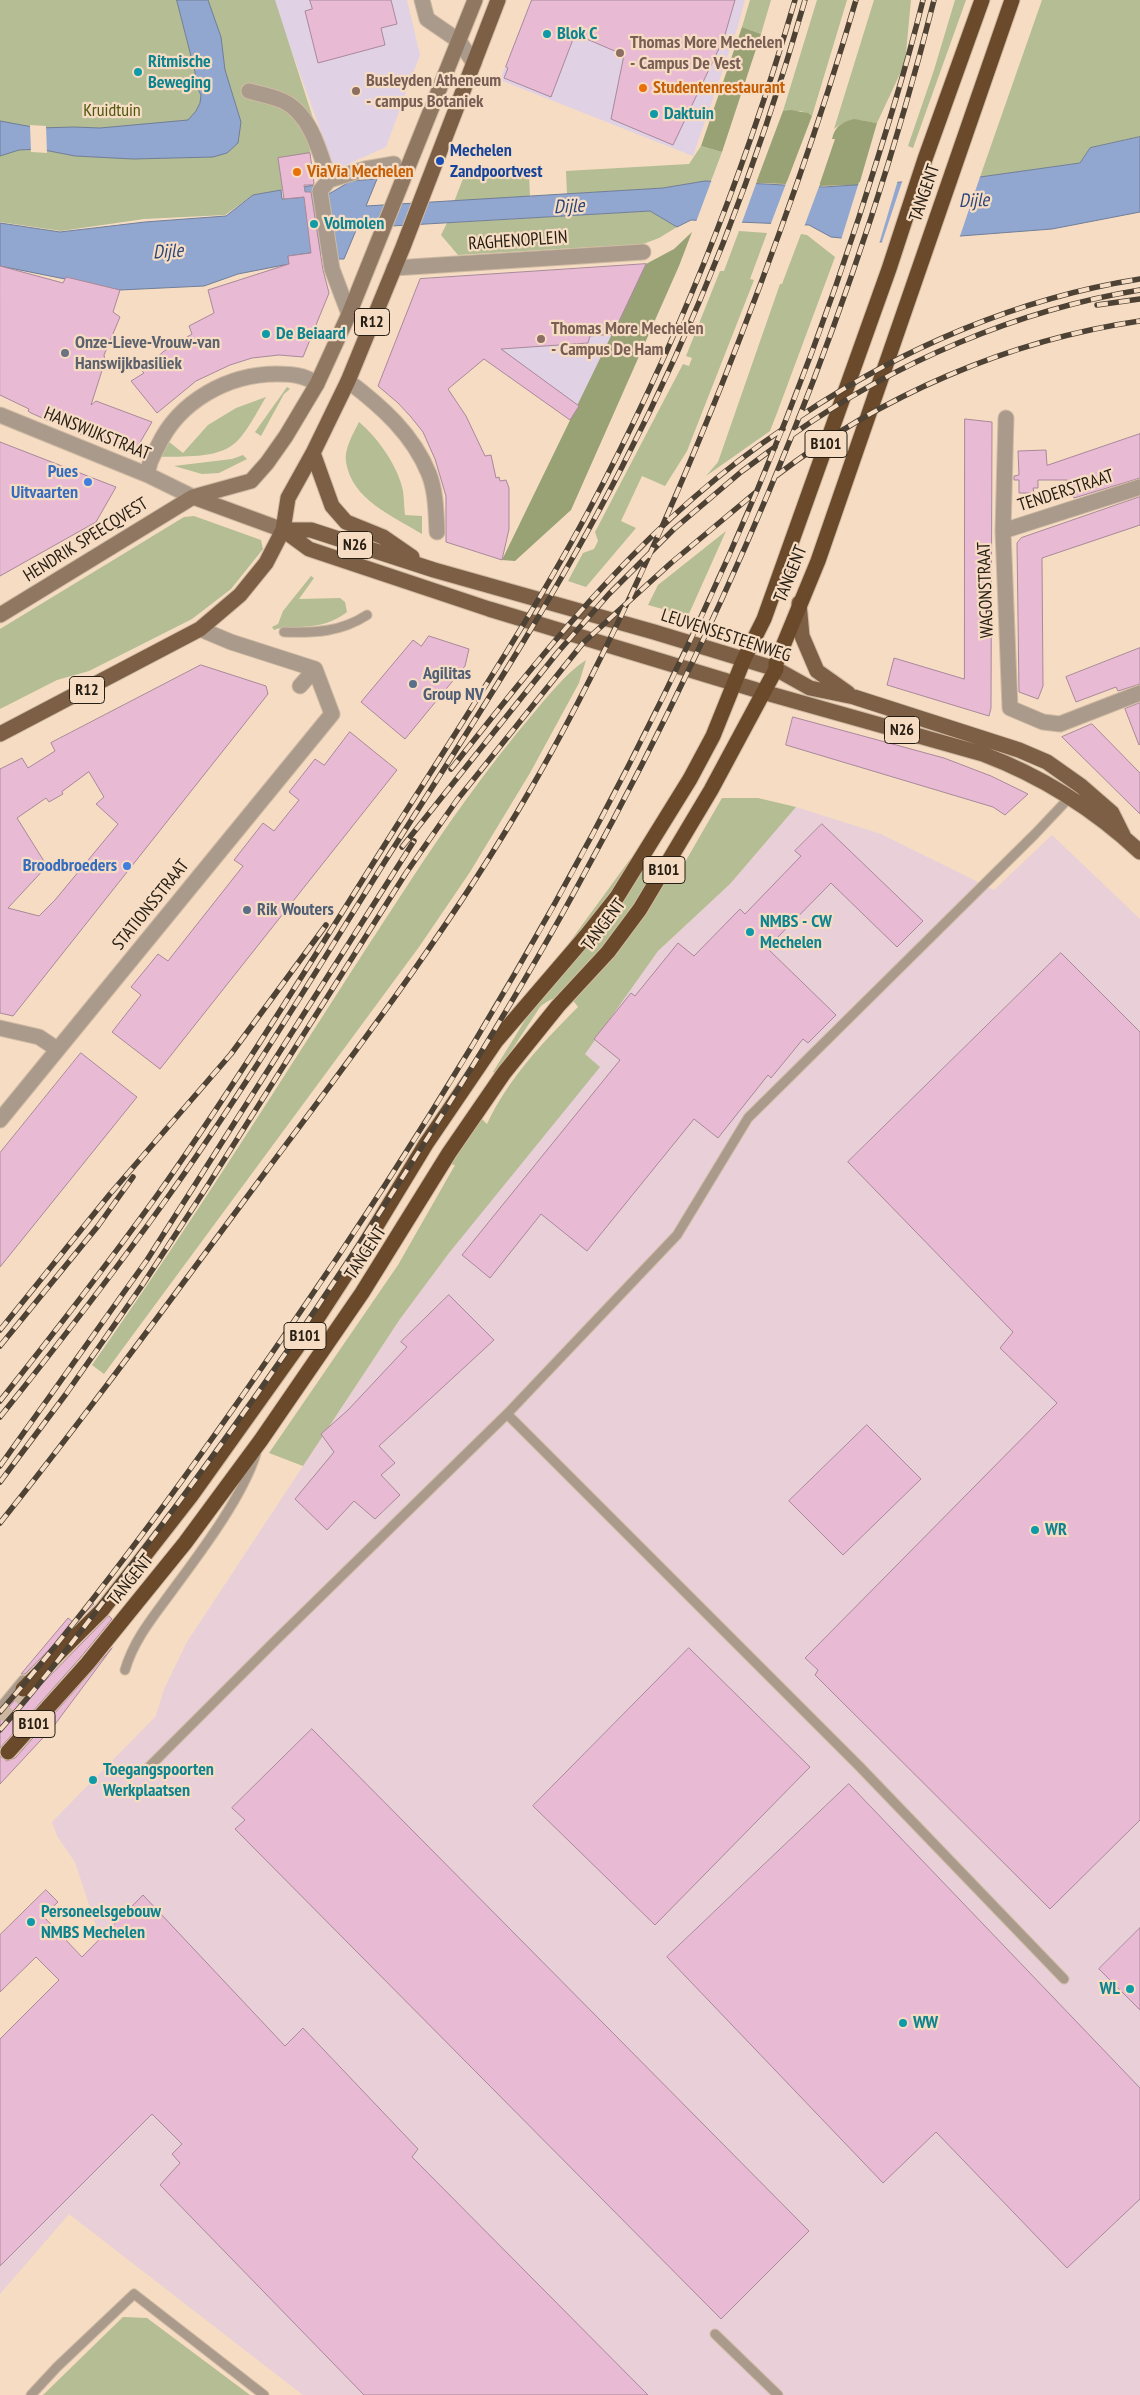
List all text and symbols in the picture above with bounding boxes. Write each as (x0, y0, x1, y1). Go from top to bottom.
place label: Blok C (557, 23, 598, 45)
marker: Blok C (541, 28, 553, 40)
place label: Thomas More Mechelen - Campus De Vest (630, 32, 783, 74)
marker: Thomas More Mechelen - Campus De Vest (614, 47, 626, 59)
place label: Ritmische Beweging (148, 51, 211, 94)
marker: Ritmische Beweging (132, 66, 144, 78)
place label: Busleyden Atheneum - campus Botaniek (366, 70, 501, 112)
place label: Studentenrestaurant (653, 77, 785, 99)
marker: Studentenrestaurant (637, 82, 649, 94)
marker: Busleyden Atheneum - campus Botaniek (350, 85, 362, 97)
park label: Kruidtuin (83, 100, 141, 122)
place label: Daktuin (664, 103, 714, 125)
marker: Daktuin (648, 108, 660, 120)
place label: Mechelen Zandpoortvest (450, 140, 542, 182)
marker: Mechelen Zandpoortvest (434, 155, 446, 167)
place label: ViaVia Mechelen (307, 161, 414, 183)
street label: TANGENT (905, 161, 945, 225)
marker: ViaVia Mechelen (291, 166, 303, 178)
water label: Dijle (958, 189, 990, 213)
water label: Dijle (553, 195, 585, 219)
place label: Volmolen (324, 213, 384, 235)
marker: Volmolen (308, 218, 320, 230)
street label: RAGHENOPLEIN (468, 227, 568, 255)
water label: Dijle (152, 240, 184, 264)
road number: R12 (354, 308, 390, 336)
place label: Thomas More Mechelen - Campus De Ham (551, 318, 704, 360)
place label: De Beiaard (276, 323, 346, 345)
marker: De Beiaard (260, 328, 272, 340)
place label: Onze-Lieve-Vrouw-van Hanswijkbasiliek (75, 332, 220, 374)
marker: Thomas More Mechelen - Campus De Ham (535, 333, 547, 345)
marker: Onze-Lieve-Vrouw-van Hanswijkbasiliek (59, 347, 71, 359)
street label: HANSWIJKSTRAAT (41, 403, 153, 465)
road number: B101 (805, 430, 847, 458)
place label: Pues Uitvaarten (11, 461, 78, 504)
street label: TENDERSTRAAT (1015, 465, 1117, 517)
marker: Pues Uitvaarten (82, 476, 94, 488)
street label: HENDRIK SPEECQVEST (20, 493, 152, 587)
road number: N26 (338, 532, 372, 558)
street label: TANGENT (770, 542, 812, 606)
street label: WAGONSTRAAT (974, 542, 998, 638)
street label: LEUVENSESTEENWEG (658, 605, 794, 667)
place label: Agilitas Group NV (423, 663, 484, 706)
road number: R12 (70, 676, 104, 704)
marker: Agilitas Group NV (407, 678, 419, 690)
road number: N26 (884, 716, 920, 744)
place label: Broodbroeders (23, 855, 117, 877)
street label: STATIONSSTRAAT (108, 856, 194, 954)
road number: B101 (643, 856, 685, 884)
marker: Broodbroeders (121, 860, 133, 872)
street label: TANGENT (577, 895, 631, 955)
place label: Rik Wouters (257, 899, 334, 921)
marker: Rik Wouters (241, 904, 253, 916)
place label: NMBS - CW Mechelen (760, 911, 832, 954)
marker: NMBS - CW Mechelen (744, 926, 756, 938)
street label: TANGENT (341, 1222, 391, 1284)
road number: B101 (284, 1322, 326, 1350)
place label: WR (1045, 1519, 1067, 1541)
marker: WR (1029, 1524, 1041, 1536)
street label: TANGENT (104, 1550, 158, 1610)
road number: B101 (13, 1710, 55, 1738)
place label: Toegangspoorten Werkplaatsen (103, 1759, 214, 1802)
marker: Toegangspoorten Werkplaatsen (87, 1774, 99, 1786)
place label: Personeelsgebouw NMBS Mechelen (41, 1901, 161, 1944)
marker: Personeelsgebouw NMBS Mechelen (25, 1916, 37, 1928)
place label: WL (1099, 1978, 1120, 2000)
marker: WL (1124, 1983, 1136, 1995)
place label: WW (913, 2012, 938, 2034)
marker: WW (897, 2017, 909, 2029)

